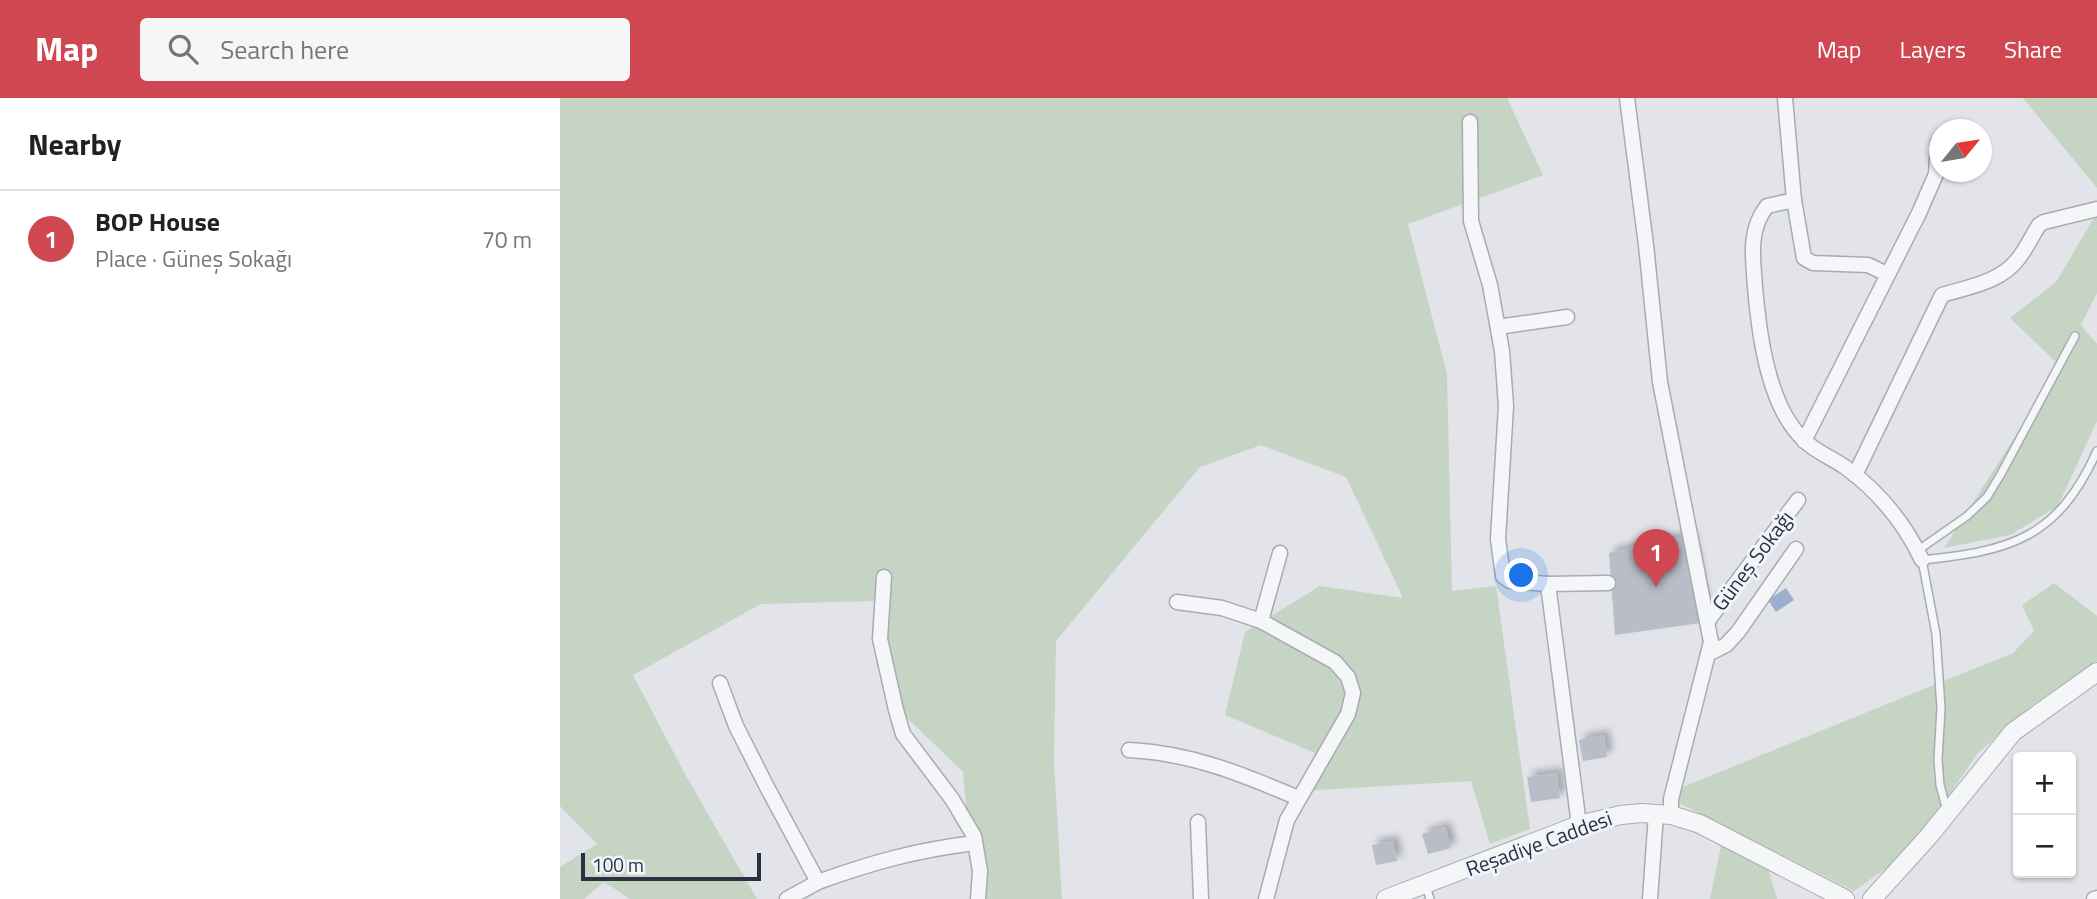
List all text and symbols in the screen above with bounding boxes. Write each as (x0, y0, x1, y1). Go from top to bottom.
search box (140, 18, 630, 81)
text: Map (35, 24, 98, 74)
icon: search (164, 30, 202, 68)
text: Search here (220, 30, 349, 69)
text: Map (1817, 31, 1862, 67)
text: Layers (1900, 31, 1966, 67)
text: Share (2004, 31, 2062, 67)
north arrow (1929, 119, 1992, 182)
text: Nearby (28, 121, 121, 167)
text: BOP House (95, 202, 220, 241)
text: 1 (45, 222, 57, 257)
text: 70 m (482, 222, 532, 257)
text: Place · Güneş Sokağı (95, 241, 292, 276)
street label: Güneş Sokağı (1704, 503, 1801, 617)
pin: 1 (1633, 529, 1679, 587)
your location (1504, 558, 1538, 592)
map controls (2013, 752, 2076, 878)
button: + (2013, 752, 2076, 815)
street label: Reşadiye Caddesi (1461, 802, 1616, 884)
button: − (2013, 815, 2076, 878)
scale bar (581, 850, 761, 882)
text: 100 m (592, 850, 644, 879)

